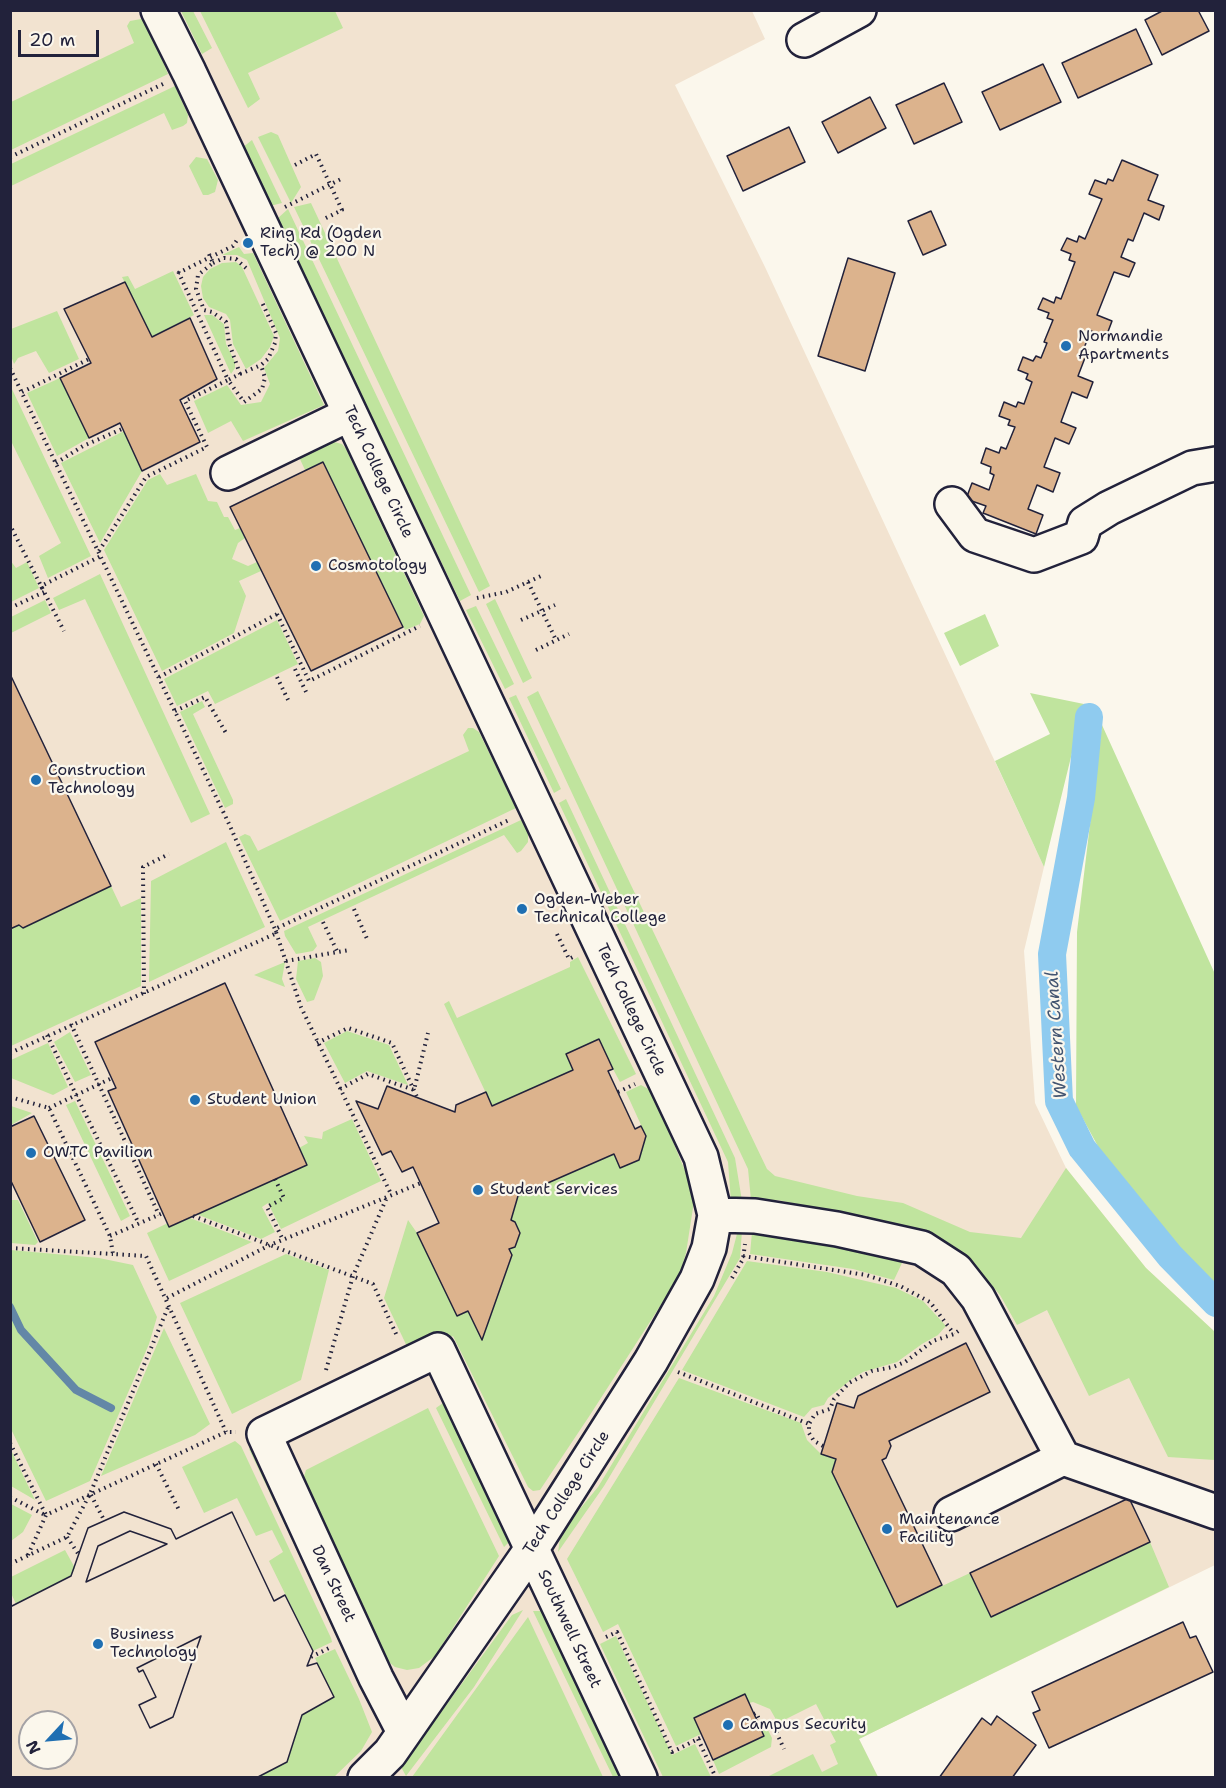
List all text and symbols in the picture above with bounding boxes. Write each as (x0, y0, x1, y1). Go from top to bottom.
scale bar (21, 18, 102, 56)
text: 20 m (29, 28, 75, 52)
place label: Ring Rd (Ogden Tech) @ 200 N (260, 224, 382, 262)
marker: Ring Rd (Ogden Tech) @ 200 N (241, 236, 255, 250)
place label: Normandie Apartments (1078, 327, 1169, 365)
marker: Normandie Apartments (1059, 339, 1073, 353)
street label: Tech College Circle (339, 403, 417, 541)
place label: Cosmotology (328, 556, 427, 576)
marker: Cosmotology (309, 559, 323, 573)
place label: Construction Technology (48, 761, 145, 799)
marker: Construction Technology (29, 773, 43, 787)
place label: Ogden-Weber Technical College (534, 890, 666, 928)
marker: Ogden-Weber Technical College (515, 902, 529, 916)
street label: Tech College Circle (592, 941, 670, 1079)
water label: Western Canal (1042, 970, 1072, 1100)
place label: Student Union (207, 1090, 317, 1110)
marker: Student Union (188, 1093, 202, 1107)
place label: OWTC Pavilion (43, 1143, 153, 1163)
marker: OWTC Pavilion (24, 1146, 38, 1160)
place label: Student Services (490, 1180, 618, 1200)
marker: Student Services (471, 1183, 485, 1197)
street label: Tech College Circle (520, 1427, 614, 1559)
place label: Maintenance Facility (899, 1510, 1000, 1548)
marker: Maintenance Facility (880, 1522, 894, 1536)
street label: Dan Street (307, 1543, 359, 1625)
street label: Southwell Street (533, 1567, 605, 1691)
place label: Business Technology (110, 1625, 197, 1663)
marker: Business Technology (91, 1637, 105, 1651)
north arrow (18, 1710, 78, 1770)
place label: Campus Security (740, 1715, 866, 1735)
marker: Campus Security (721, 1718, 735, 1732)
text: N (21, 1737, 45, 1758)

